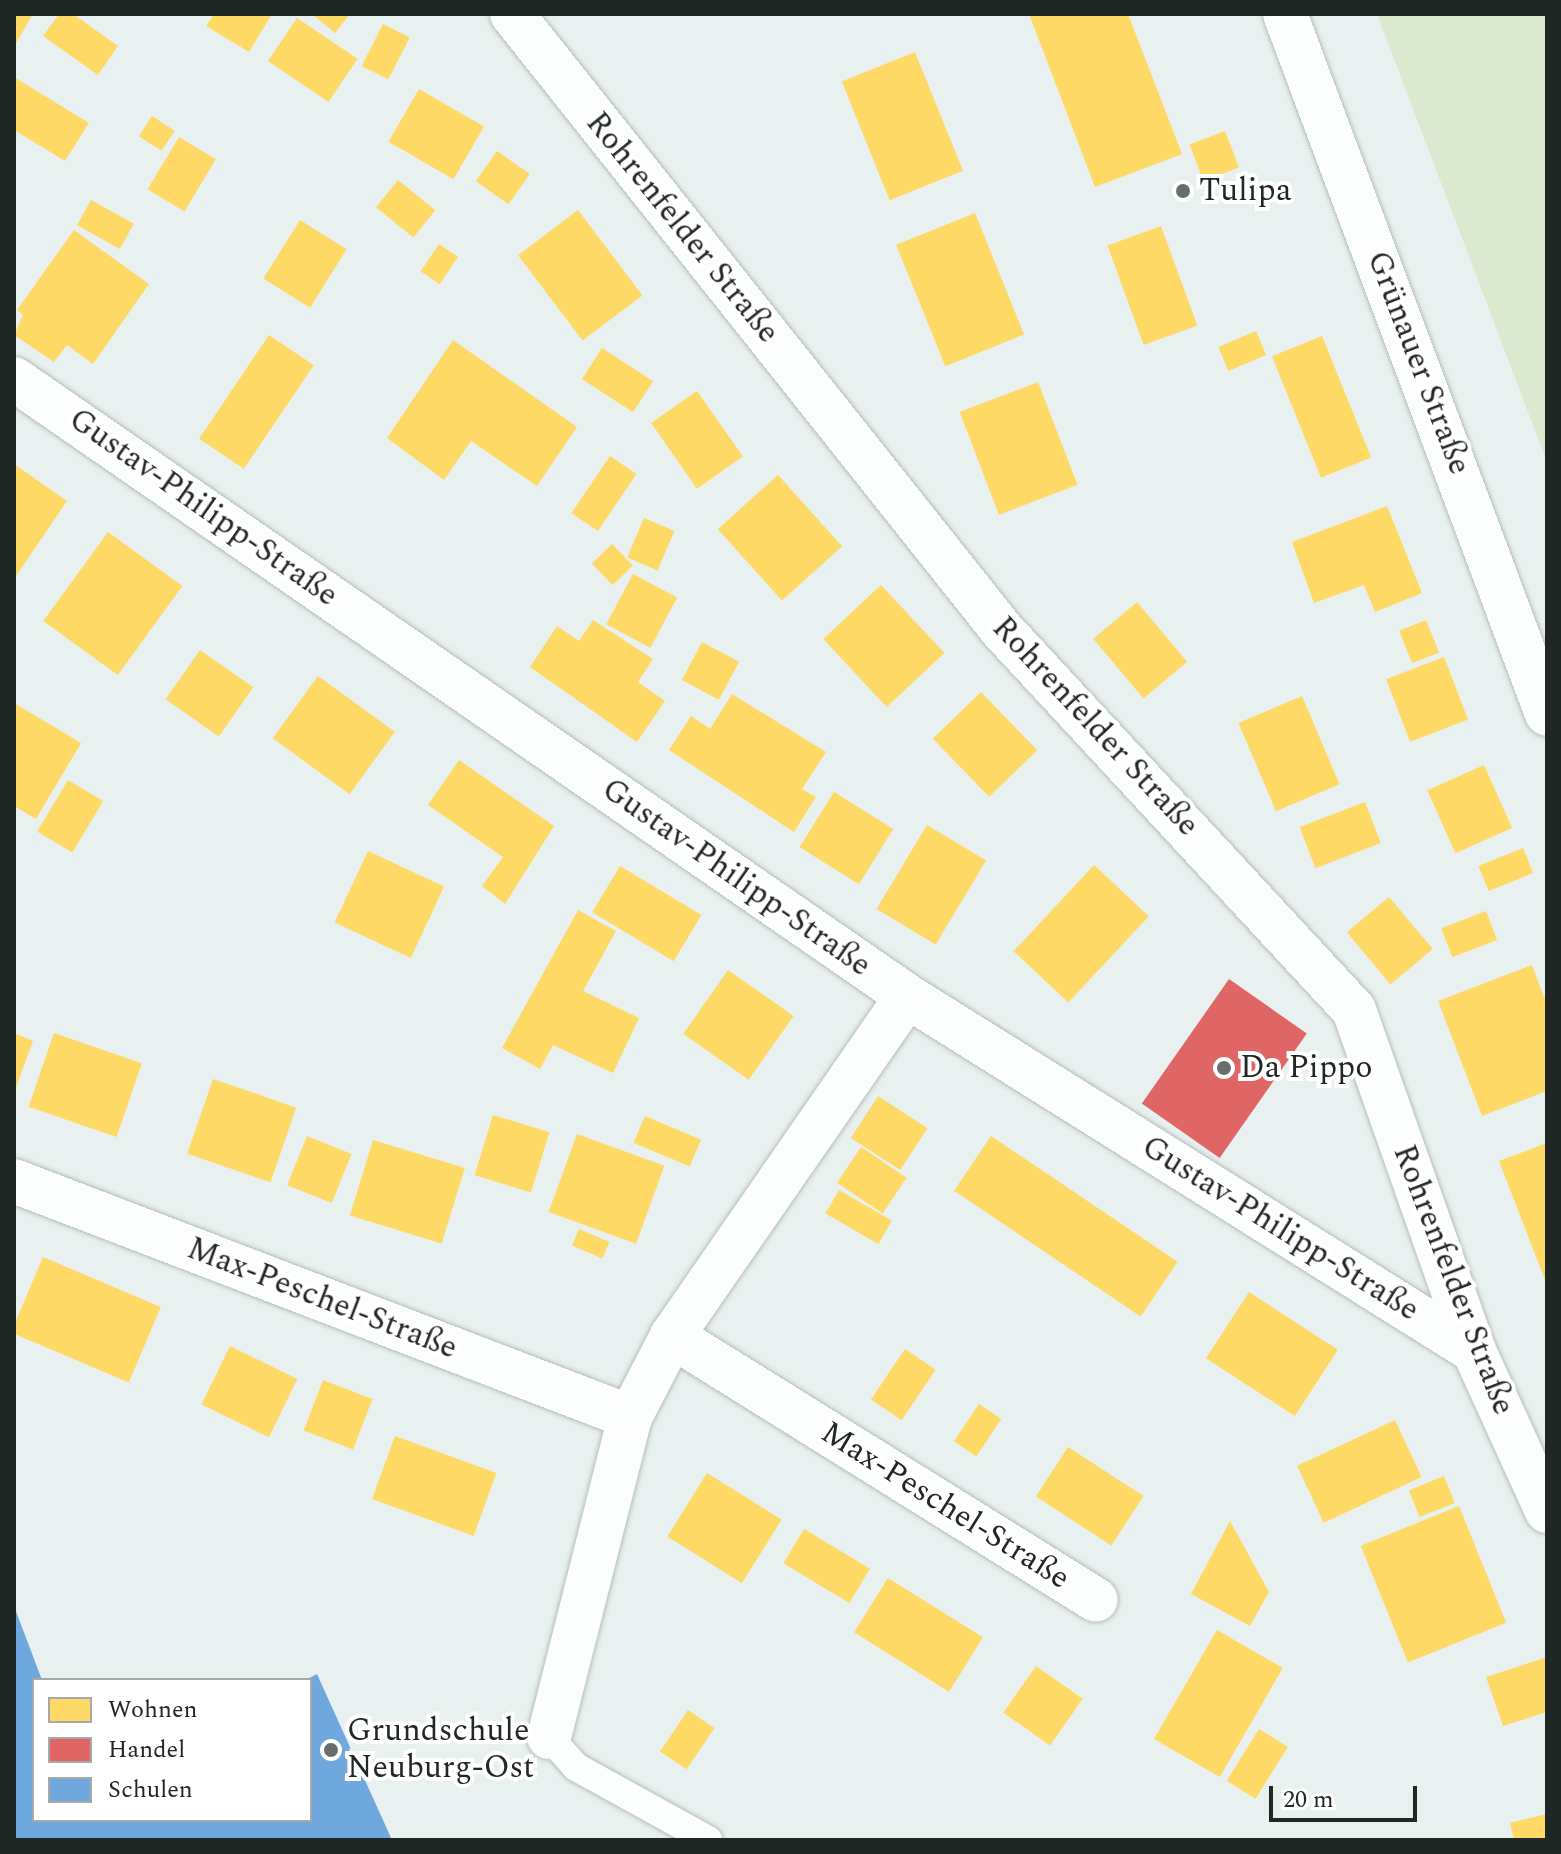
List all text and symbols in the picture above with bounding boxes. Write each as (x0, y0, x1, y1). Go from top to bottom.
street label: Rohrenfelder Straße (577, 105, 787, 351)
place label: Tulipa (1199, 172, 1292, 210)
marker: Tulipa (1174, 182, 1192, 200)
street label: Grünauer Straße (1358, 246, 1478, 480)
street label: Gustav-Philipp-Straße (61, 401, 345, 615)
street label: Rohrenfelder Straße (983, 609, 1207, 845)
street label: Gustav-Philipp-Straße (594, 771, 878, 985)
place label: Da Pippo (1240, 1049, 1373, 1087)
marker: Da Pippo (1215, 1059, 1233, 1077)
street label: Gustav-Philipp-Straße (1134, 1128, 1426, 1330)
street label: Rohrenfelder Straße (1384, 1140, 1522, 1420)
street label: Max-Peschel-Straße (182, 1230, 462, 1368)
street label: Max-Peschel-Straße (814, 1414, 1076, 1598)
legend (32, 1678, 312, 1822)
text: Wohnen (108, 1692, 198, 1728)
place label: Grundschule Neuburg-Ost (347, 1713, 534, 1788)
text: Handel (108, 1732, 185, 1768)
marker: Grundschule Neuburg-Ost (322, 1741, 340, 1759)
scale bar (1273, 1770, 1421, 1820)
text: Schulen (108, 1772, 193, 1808)
text: 20 m (1283, 1782, 1334, 1818)

